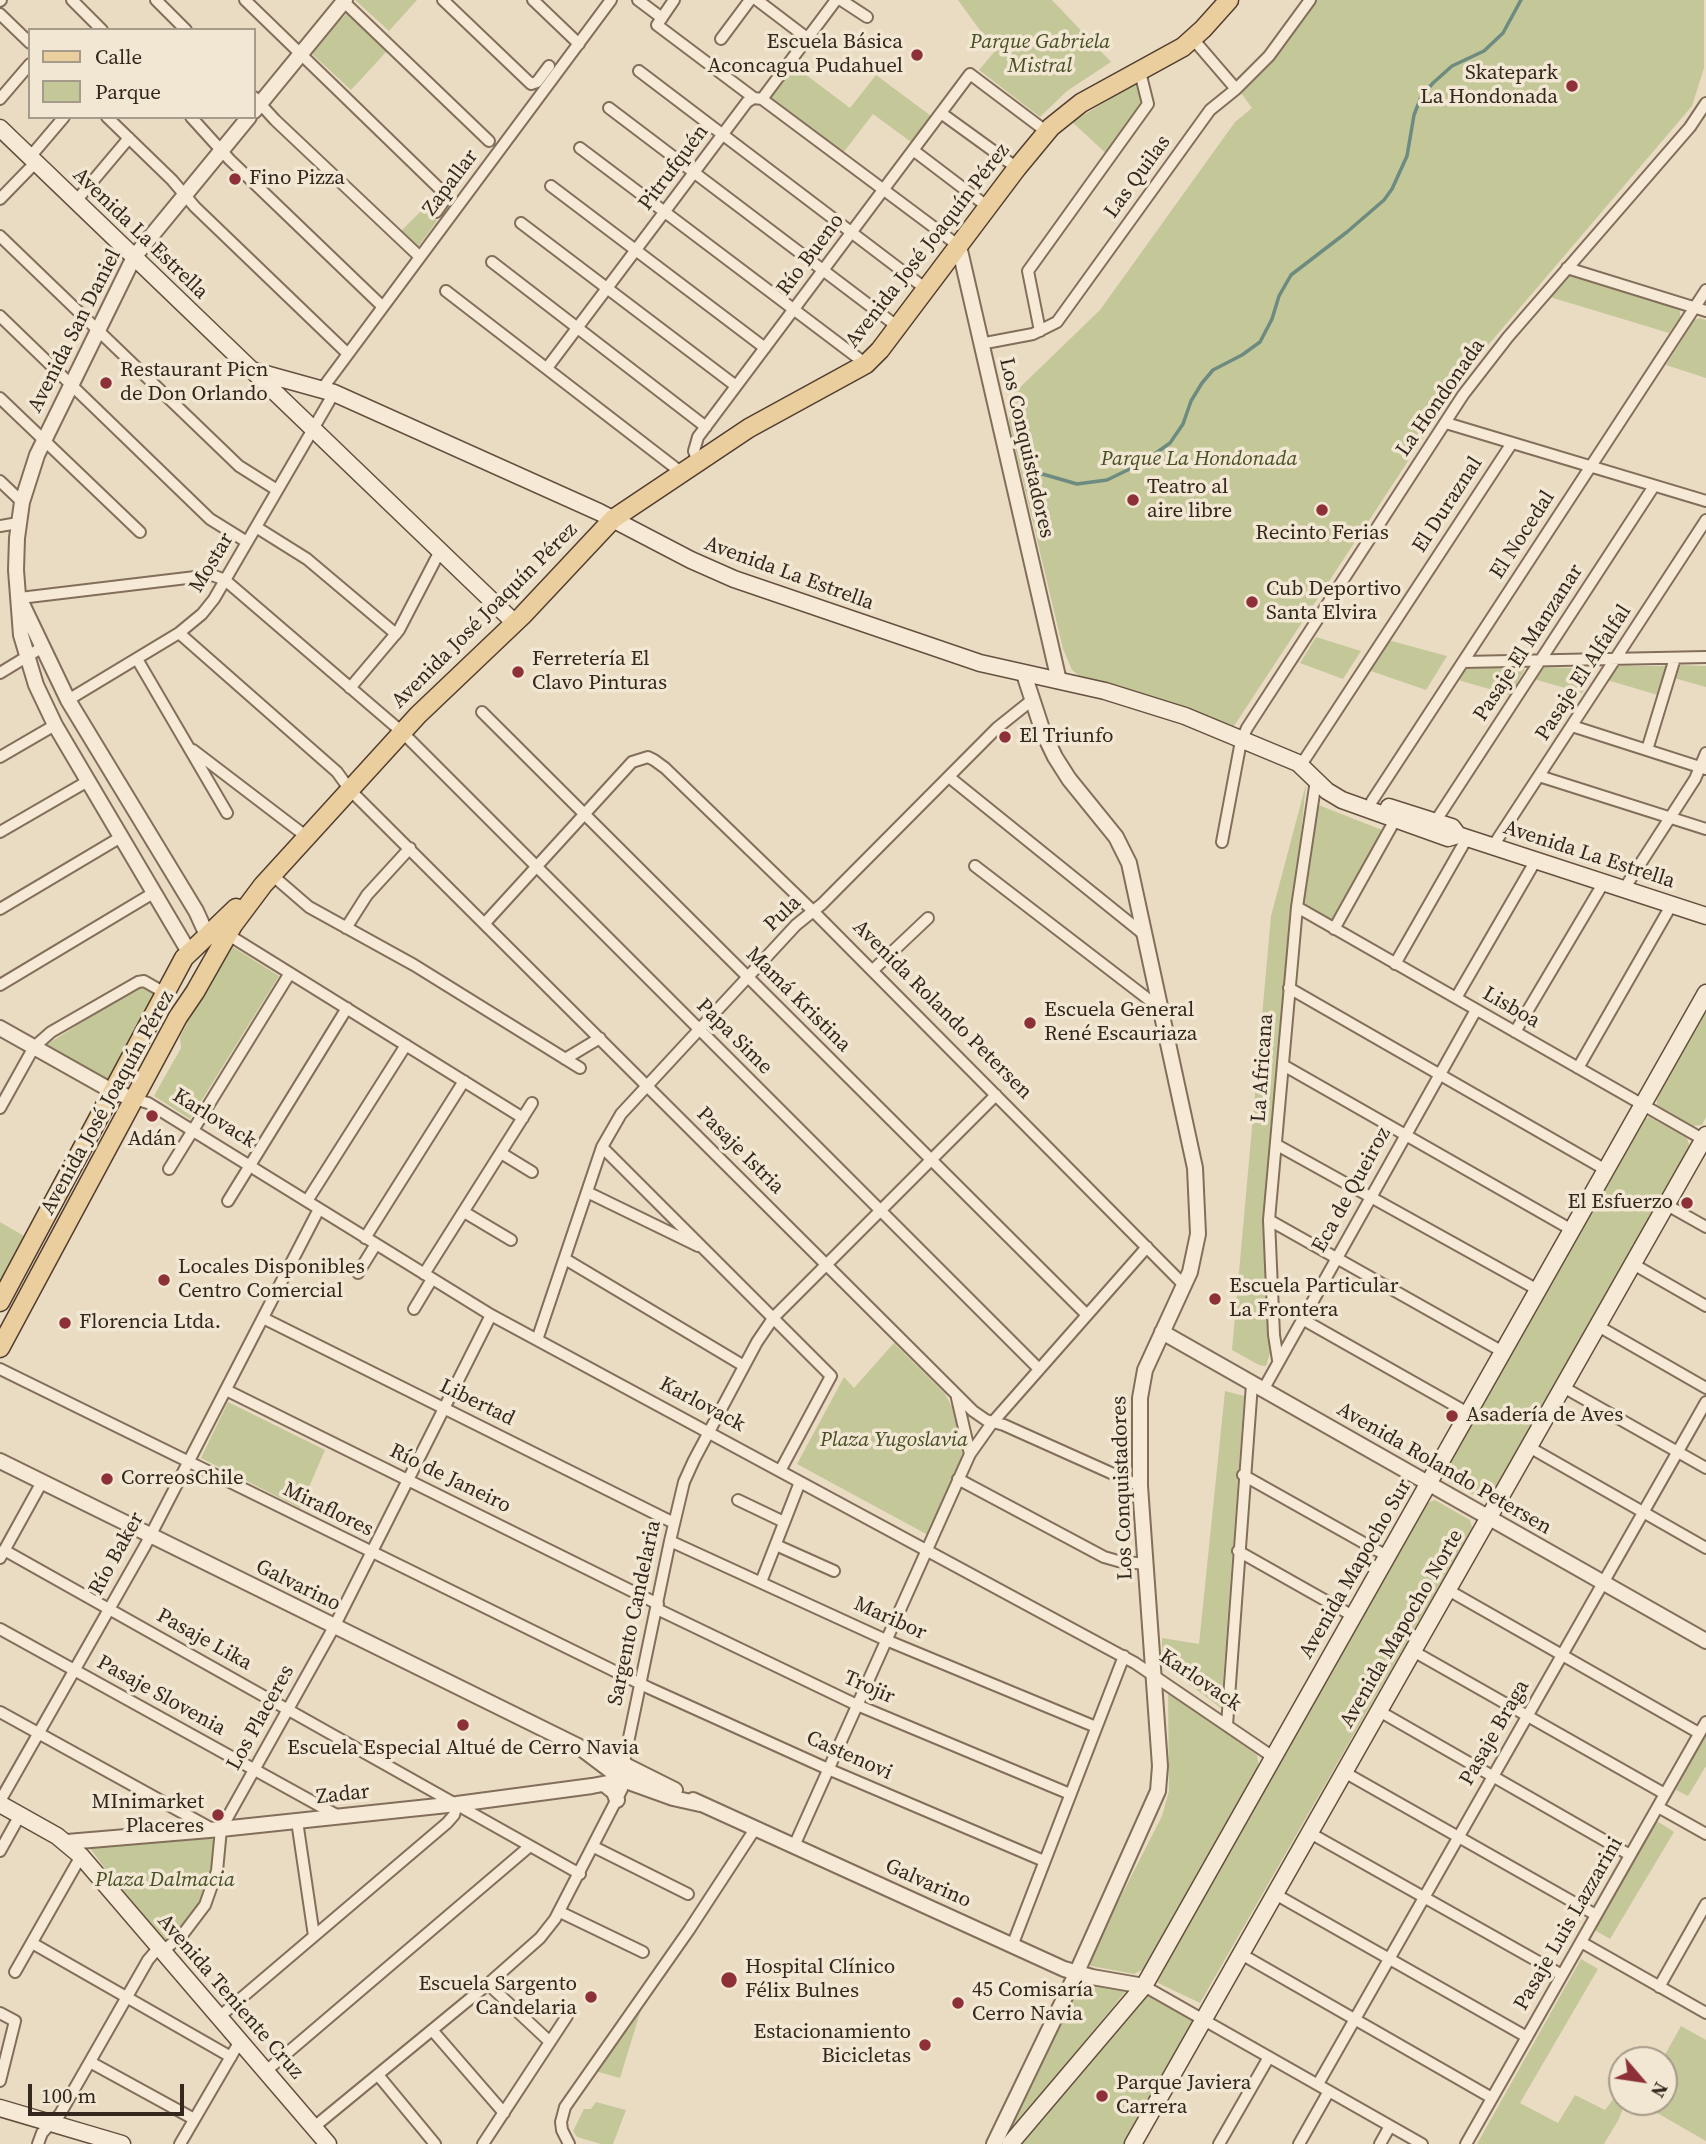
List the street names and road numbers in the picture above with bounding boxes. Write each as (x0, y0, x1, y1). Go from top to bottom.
street label: Pitrufquén (634, 120, 714, 216)
street label: Las Quilas (1099, 131, 1177, 223)
street label: Avenida José Joaquín Pérez (840, 139, 1016, 353)
street label: Zapallar (418, 145, 484, 221)
street label: Avenida La Estrella (67, 163, 213, 305)
street label: Río Bueno (772, 209, 850, 301)
street label: Avenida San Daniel (23, 245, 127, 417)
street label: La Hondonada (1391, 334, 1491, 462)
street label: Los Conquistadores (993, 355, 1059, 541)
street label: El Duraznal (1408, 452, 1488, 558)
street label: El Nocedal (1485, 486, 1561, 584)
street label: Avenida José Joaquín Pérez (387, 518, 583, 714)
street label: Mostar (184, 528, 240, 598)
street label: Avenida La Estrella (701, 532, 877, 616)
street label: Pasaje El Manzanar (1469, 560, 1589, 726)
street label: Pasaje El Alfalfal (1531, 600, 1637, 746)
street label: Avenida La Estrella (1500, 815, 1678, 895)
street label: Pula (759, 891, 807, 937)
street label: Avenida Rolando Petersen (847, 915, 1037, 1105)
street label: Mamá Kristina (740, 942, 856, 1058)
street label: Lisboa (1478, 982, 1544, 1034)
street label: Avenida José Joaquín Pérez (36, 986, 180, 1220)
street label: Papa Sime (691, 994, 777, 1080)
street label: La Africana (1247, 1013, 1279, 1123)
street label: Karlovack (168, 1084, 260, 1154)
street label: Pasaje Istria (691, 1102, 789, 1200)
street label: Eca de Queiroz (1307, 1123, 1397, 1257)
street label: Karlovack (655, 1372, 749, 1438)
street label: Libertad (435, 1374, 519, 1432)
street label: Los Conquistadores (1107, 1395, 1139, 1581)
street label: Avenida Rolando Petersen (1332, 1397, 1556, 1541)
street label: Río de Janeiro (385, 1439, 515, 1519)
street label: Avenida Mapocho Sur (1294, 1475, 1418, 1663)
street label: Miraflores (279, 1477, 377, 1543)
street label: Río Baker (84, 1508, 150, 1600)
street label: Sargento Candelaria (603, 1518, 667, 1708)
street label: Avenida Mapocho Norte (1335, 1525, 1469, 1733)
street label: Galvarino (251, 1555, 345, 1617)
street label: Maribor (850, 1592, 930, 1646)
street label: Pasaje Lika (152, 1603, 256, 1677)
street label: Karlovack (1154, 1644, 1246, 1718)
street label: Pasaje Slovenia (92, 1650, 230, 1742)
street label: Los Placeres (222, 1661, 300, 1775)
street label: Trojir (840, 1666, 898, 1710)
street label: Pasaje Braga (1455, 1676, 1535, 1790)
street label: Castenovi (802, 1726, 896, 1786)
street label: Zadar (315, 1780, 371, 1810)
street label: Pasaje Luis Lazzarini (1509, 1833, 1629, 2015)
street label: Galvarino (881, 1854, 975, 1914)
street label: Avenida Teniente Cruz (151, 1909, 309, 2085)

